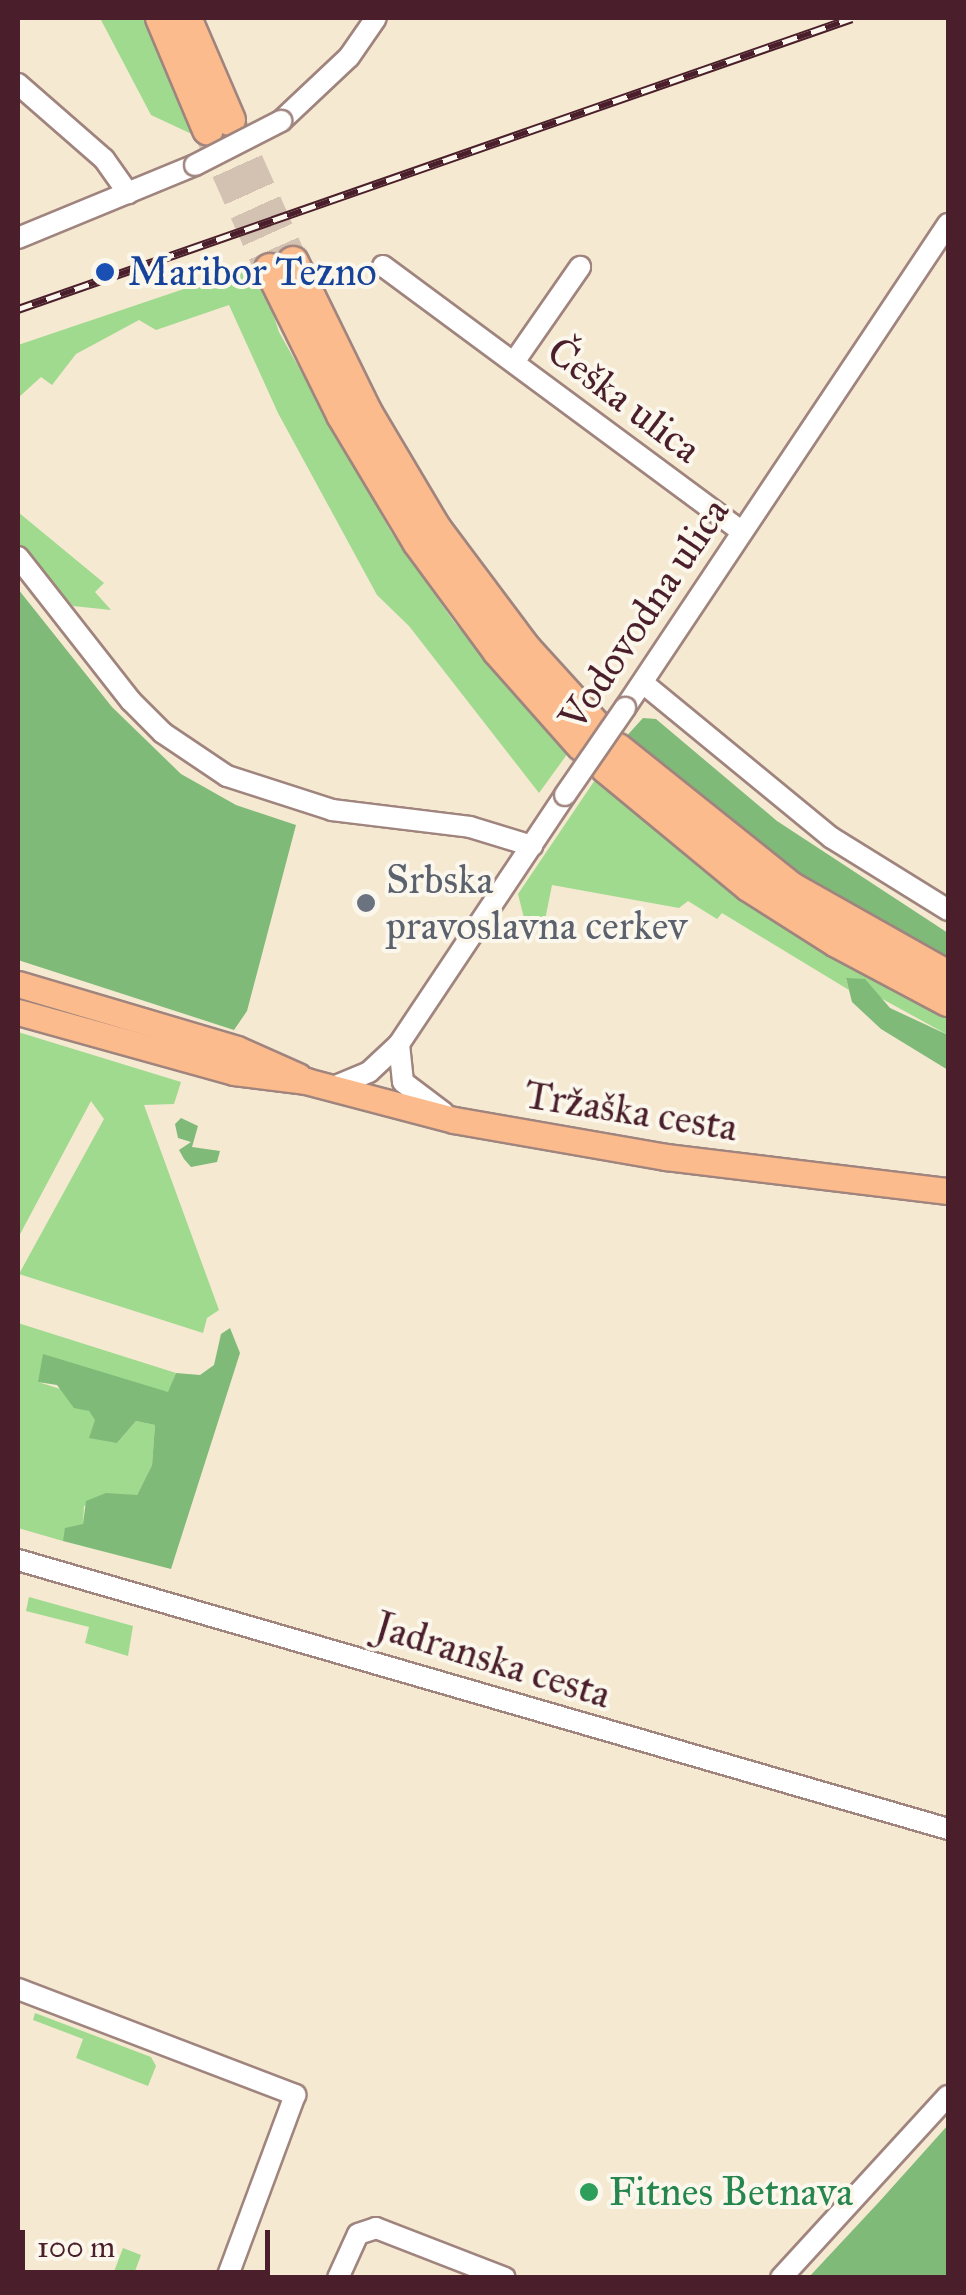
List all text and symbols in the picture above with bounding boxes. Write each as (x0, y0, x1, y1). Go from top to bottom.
place label: Maribor Tezno (128, 248, 377, 296)
marker: Maribor Tezno (92, 259, 118, 285)
street label: Češka ulica (538, 327, 710, 473)
street label: Vodovodna ulica (549, 489, 739, 739)
place label: Srbska pravoslavna cerkev (386, 856, 687, 950)
marker: Srbska pravoslavna cerkev (355, 892, 377, 914)
street label: Tržaška cesta (521, 1071, 741, 1151)
street label: Jadranska cesta (370, 1601, 616, 1719)
place label: Fitnes Betnava (609, 2168, 853, 2216)
marker: Fitnes Betnava (578, 2181, 600, 2203)
scale bar (25, 2210, 275, 2272)
text: 100 m (37, 2229, 115, 2265)

